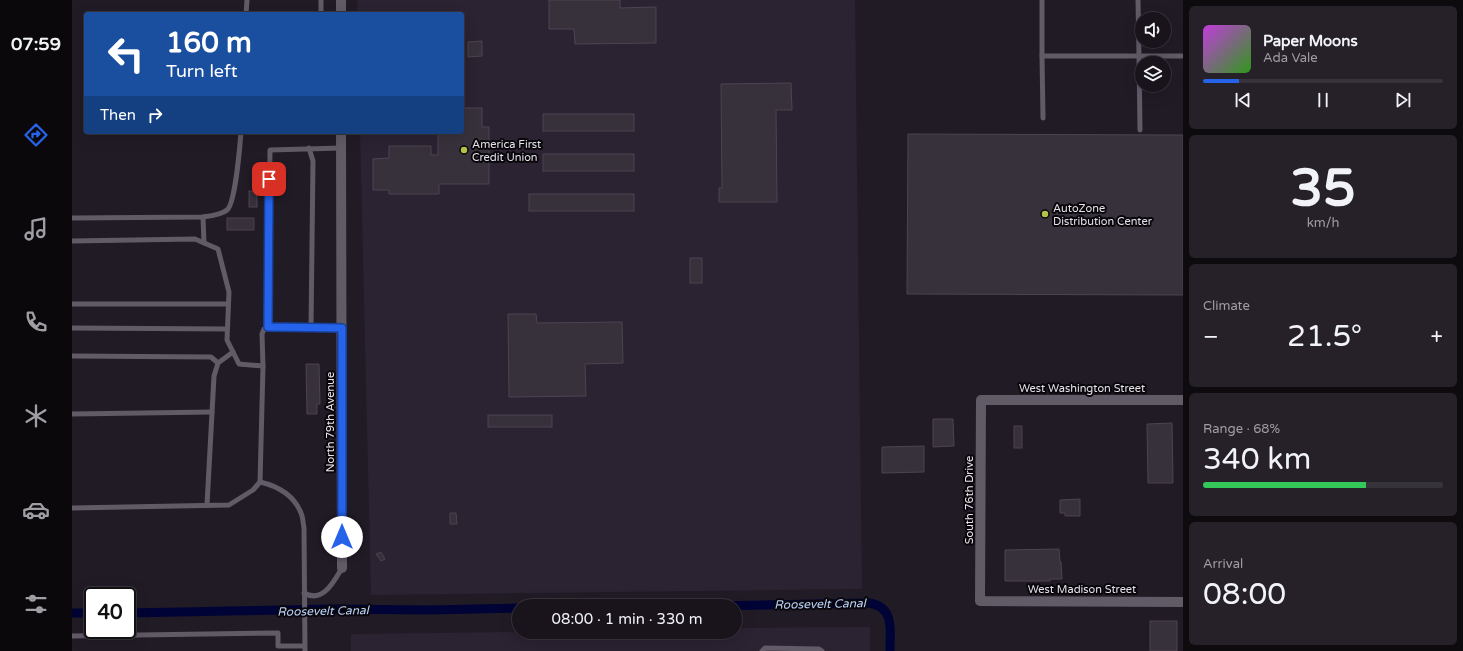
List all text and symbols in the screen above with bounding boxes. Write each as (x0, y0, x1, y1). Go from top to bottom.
map controls (1135, 12, 1171, 92)
button: sound (1135, 12, 1171, 48)
text: 160 m (166, 26, 252, 60)
icon: left (100, 28, 152, 80)
text: Paper Moons (1263, 32, 1358, 50)
text: 07:59 (11, 33, 61, 55)
text: Ada Vale (1263, 50, 1318, 66)
button: layers (1135, 56, 1171, 92)
text: Turn left (166, 60, 238, 82)
icon: previous (1232, 89, 1254, 111)
icon: pause (1312, 89, 1334, 111)
icon: next (1392, 89, 1414, 111)
icon: right (144, 104, 166, 126)
text: Then (100, 106, 136, 124)
icon: directions (22, 121, 50, 149)
place label: America First Credit Union (472, 138, 541, 164)
marker: America First Credit Union (459, 145, 469, 155)
text: 35 (1290, 157, 1356, 220)
pin (252, 162, 286, 196)
icon: arrive (258, 168, 280, 190)
place label: AutoZone Distribution Center (1053, 202, 1153, 228)
marker: AutoZone Distribution Center (1040, 209, 1050, 219)
icon: music (22, 215, 50, 243)
text: km/h (1307, 215, 1339, 231)
text: Climate (1203, 298, 1250, 314)
icon: phone (22, 308, 50, 336)
text: 21.5° (1287, 318, 1362, 355)
text: − (1203, 324, 1219, 350)
text: + (1431, 324, 1443, 350)
street label: North 79th Avenue (324, 372, 337, 472)
street label: West Washington Street (1019, 382, 1145, 395)
icon: climate (22, 402, 50, 430)
text: Range · 68% (1203, 421, 1280, 437)
text: 340 km (1203, 441, 1311, 478)
street label: South 76th Drive (963, 456, 976, 544)
icon: car (22, 496, 50, 524)
position arrow (321, 516, 363, 558)
text: Arrival (1203, 556, 1243, 572)
text: 08:00 (1203, 576, 1286, 613)
street label: West Madison Street (1028, 583, 1136, 596)
speed limit sign: 40 (84, 587, 136, 639)
icon: filters (22, 590, 50, 618)
water label: Roosevelt Canal (774, 596, 868, 612)
water label: Roosevelt Canal (277, 603, 371, 619)
text: 08:00 · 1 min · 330 m (552, 610, 702, 628)

